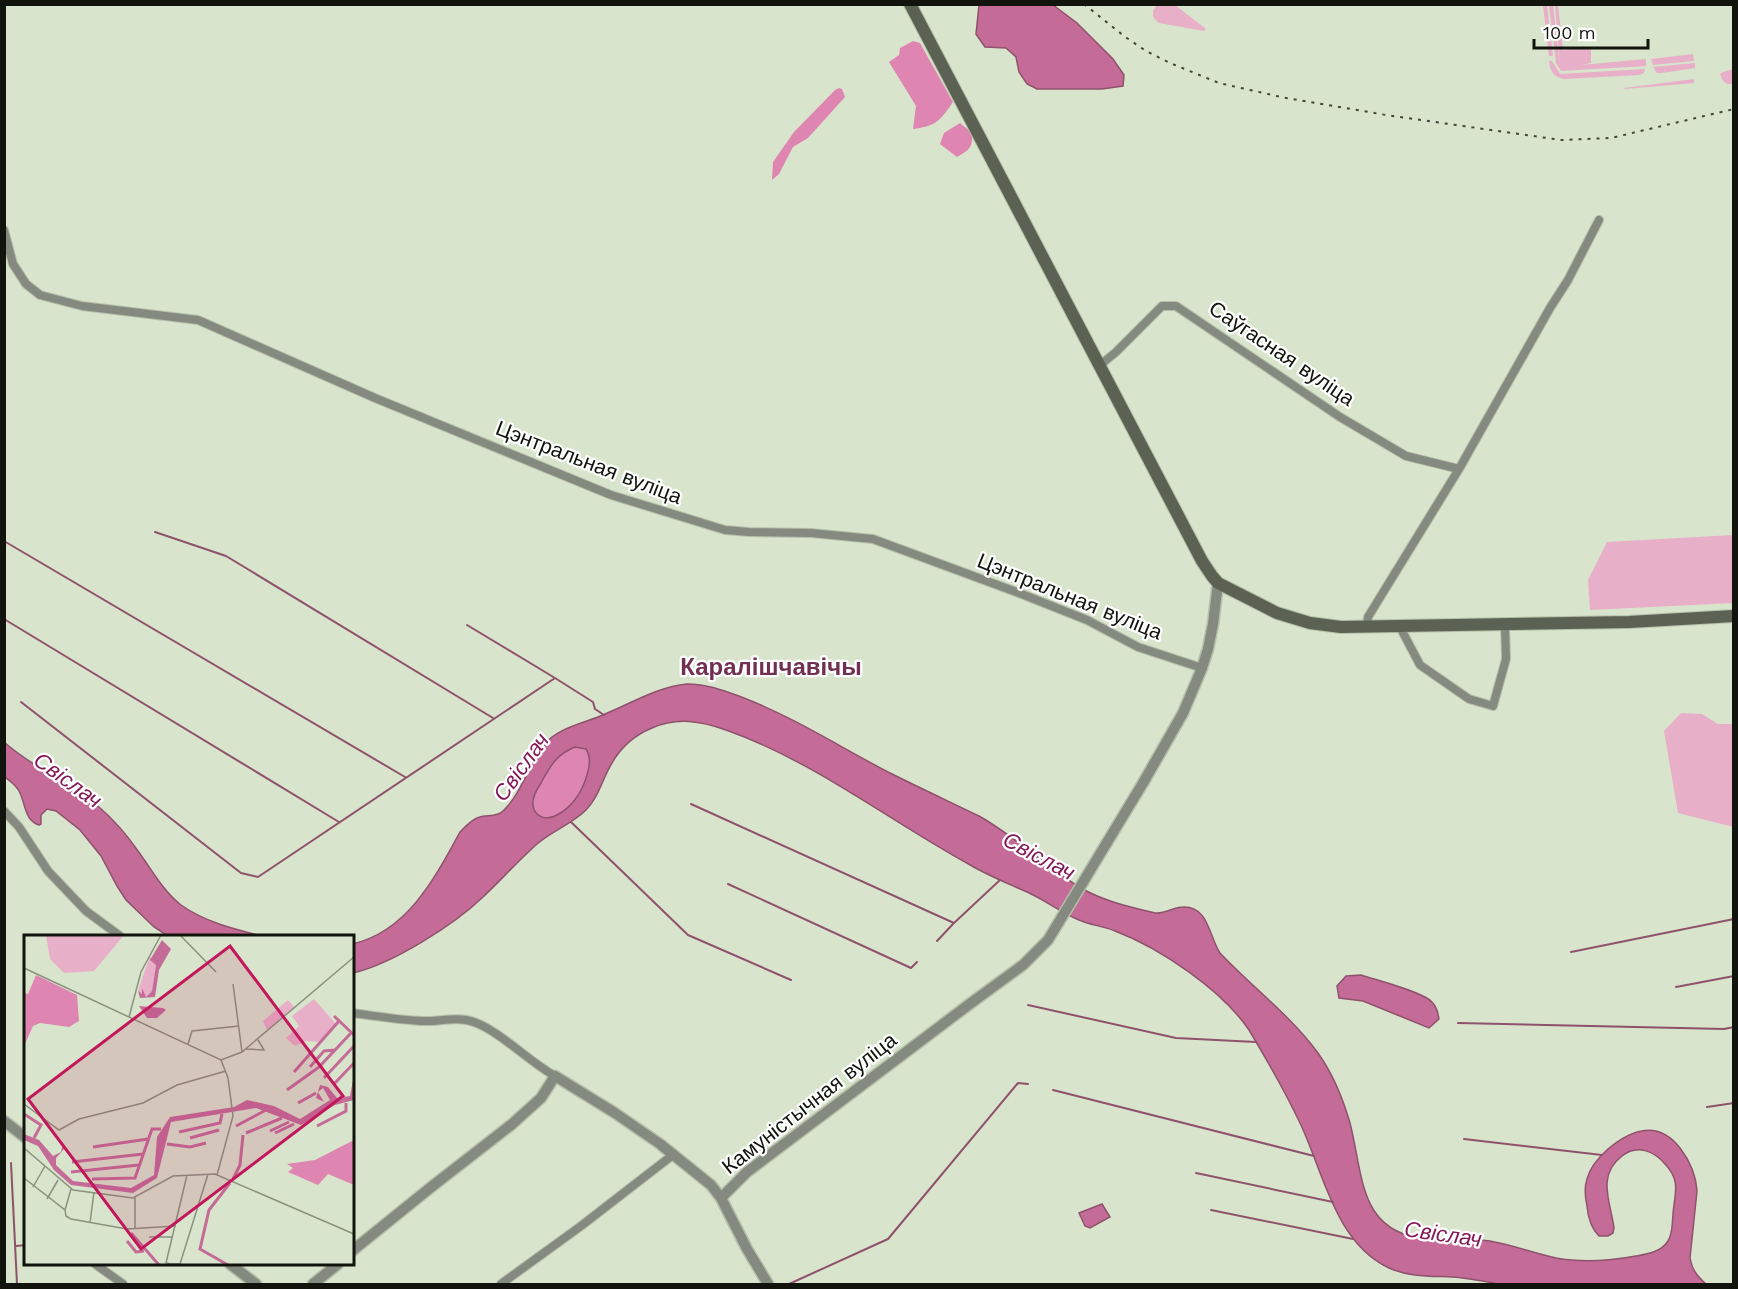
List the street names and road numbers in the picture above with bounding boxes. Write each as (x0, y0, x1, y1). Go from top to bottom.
street label: Саўгасная вуліца (1204, 295, 1360, 411)
street label: Цэнтральная вуліца (492, 415, 686, 509)
street label: Цэнтральная вуліца (974, 547, 1166, 645)
street label: Камуністычная вуліца (717, 1027, 902, 1179)

